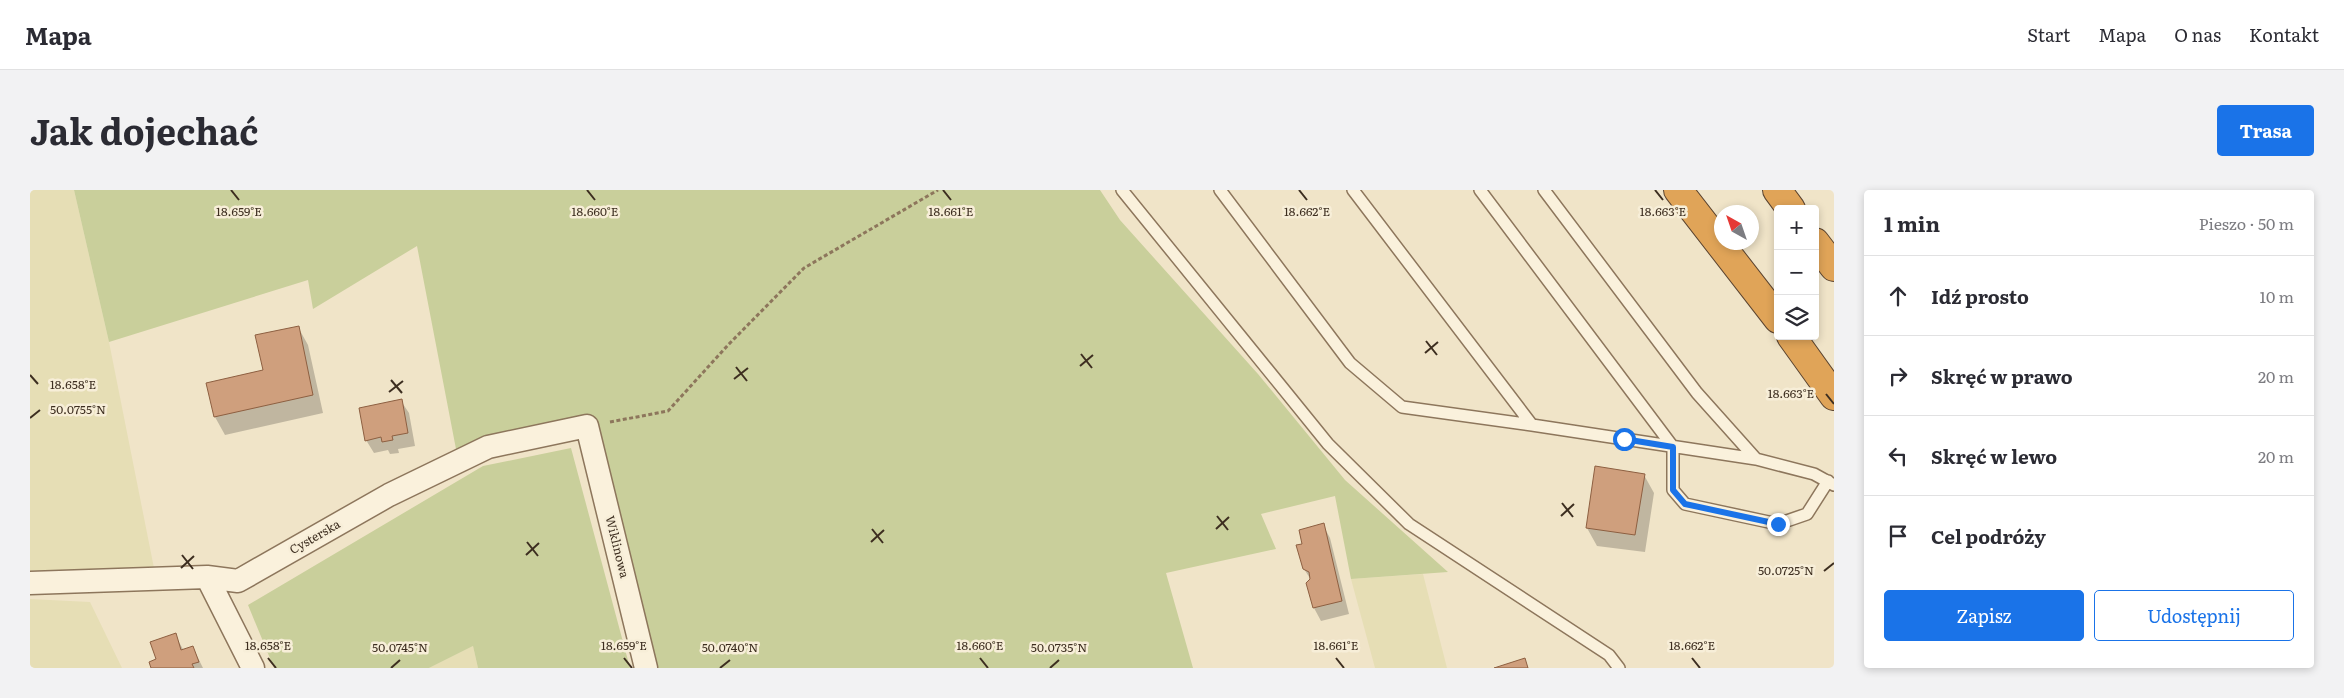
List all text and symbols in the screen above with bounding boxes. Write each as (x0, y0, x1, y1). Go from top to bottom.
text: Mapa (25, 17, 92, 52)
text: Start (2027, 21, 2070, 48)
text: Mapa (2098, 21, 2146, 48)
text: O nas (2174, 21, 2221, 48)
text: Kontakt (2249, 21, 2319, 48)
text: Jak dojechać (30, 104, 258, 156)
button: Trasa (2217, 105, 2314, 156)
text: 18.659°E (216, 202, 262, 220)
text: 18.660°E (572, 202, 619, 220)
text: 18.661°E (929, 202, 974, 220)
text: 18.662°E (1284, 202, 1330, 220)
text: 18.663°E (1640, 202, 1687, 220)
north arrow (1714, 205, 1759, 250)
map controls (1774, 205, 1819, 340)
button: + (1774, 205, 1819, 250)
text: 1 min (1884, 207, 1940, 238)
text: Pieszo · 50 m (2199, 211, 2294, 235)
button: − (1774, 250, 1819, 295)
icon: ahead (1884, 282, 1912, 310)
text: Idź prosto (1931, 282, 2029, 310)
text: 10 m (2260, 284, 2294, 308)
button: layers (1774, 295, 1819, 340)
icon: right (1884, 362, 1912, 390)
text: Skręć w prawo (1931, 362, 2073, 390)
text: 20 m (2258, 364, 2294, 388)
text: 18.658°E (50, 375, 96, 393)
text: 18.663°E (1768, 384, 1815, 402)
text: 50.0755°N (50, 400, 106, 418)
route start (1613, 428, 1636, 451)
icon: left (1884, 442, 1912, 470)
text: Skręć w lewo (1931, 442, 2057, 470)
text: 20 m (2258, 444, 2294, 468)
route end (1767, 513, 1790, 536)
street label: Cysterska (286, 514, 344, 558)
street label: Wiklinowa (602, 514, 635, 580)
icon: arrive (1884, 522, 1912, 550)
text: Cel podróży (1931, 522, 2046, 550)
text: 50.0725°N (1758, 561, 1814, 579)
button: Zapisz (1884, 590, 2084, 641)
button: Udostępnij (2094, 590, 2294, 641)
text: 18.658°E (245, 636, 291, 654)
text: 18.659°E (601, 636, 647, 654)
text: 18.660°E (957, 636, 1004, 654)
text: 18.661°E (1314, 636, 1359, 654)
text: 18.662°E (1669, 636, 1715, 654)
text: 50.0745°N (372, 638, 428, 656)
text: 50.0740°N (702, 638, 758, 656)
text: 50.0735°N (1031, 638, 1087, 656)

